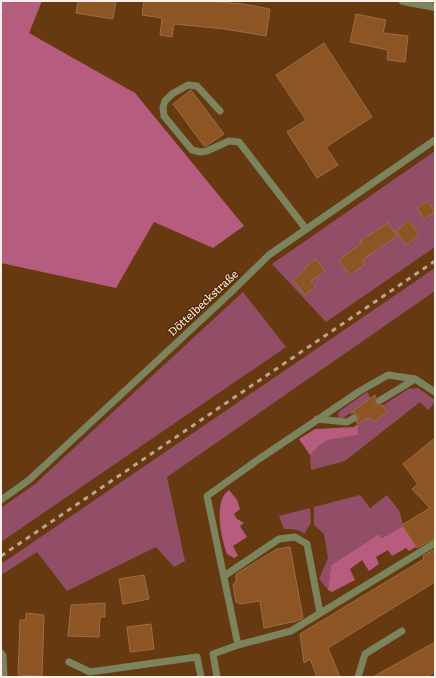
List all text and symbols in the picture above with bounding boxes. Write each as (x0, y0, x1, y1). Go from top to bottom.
street label: Döttelbeckstraße (164, 265, 241, 339)

